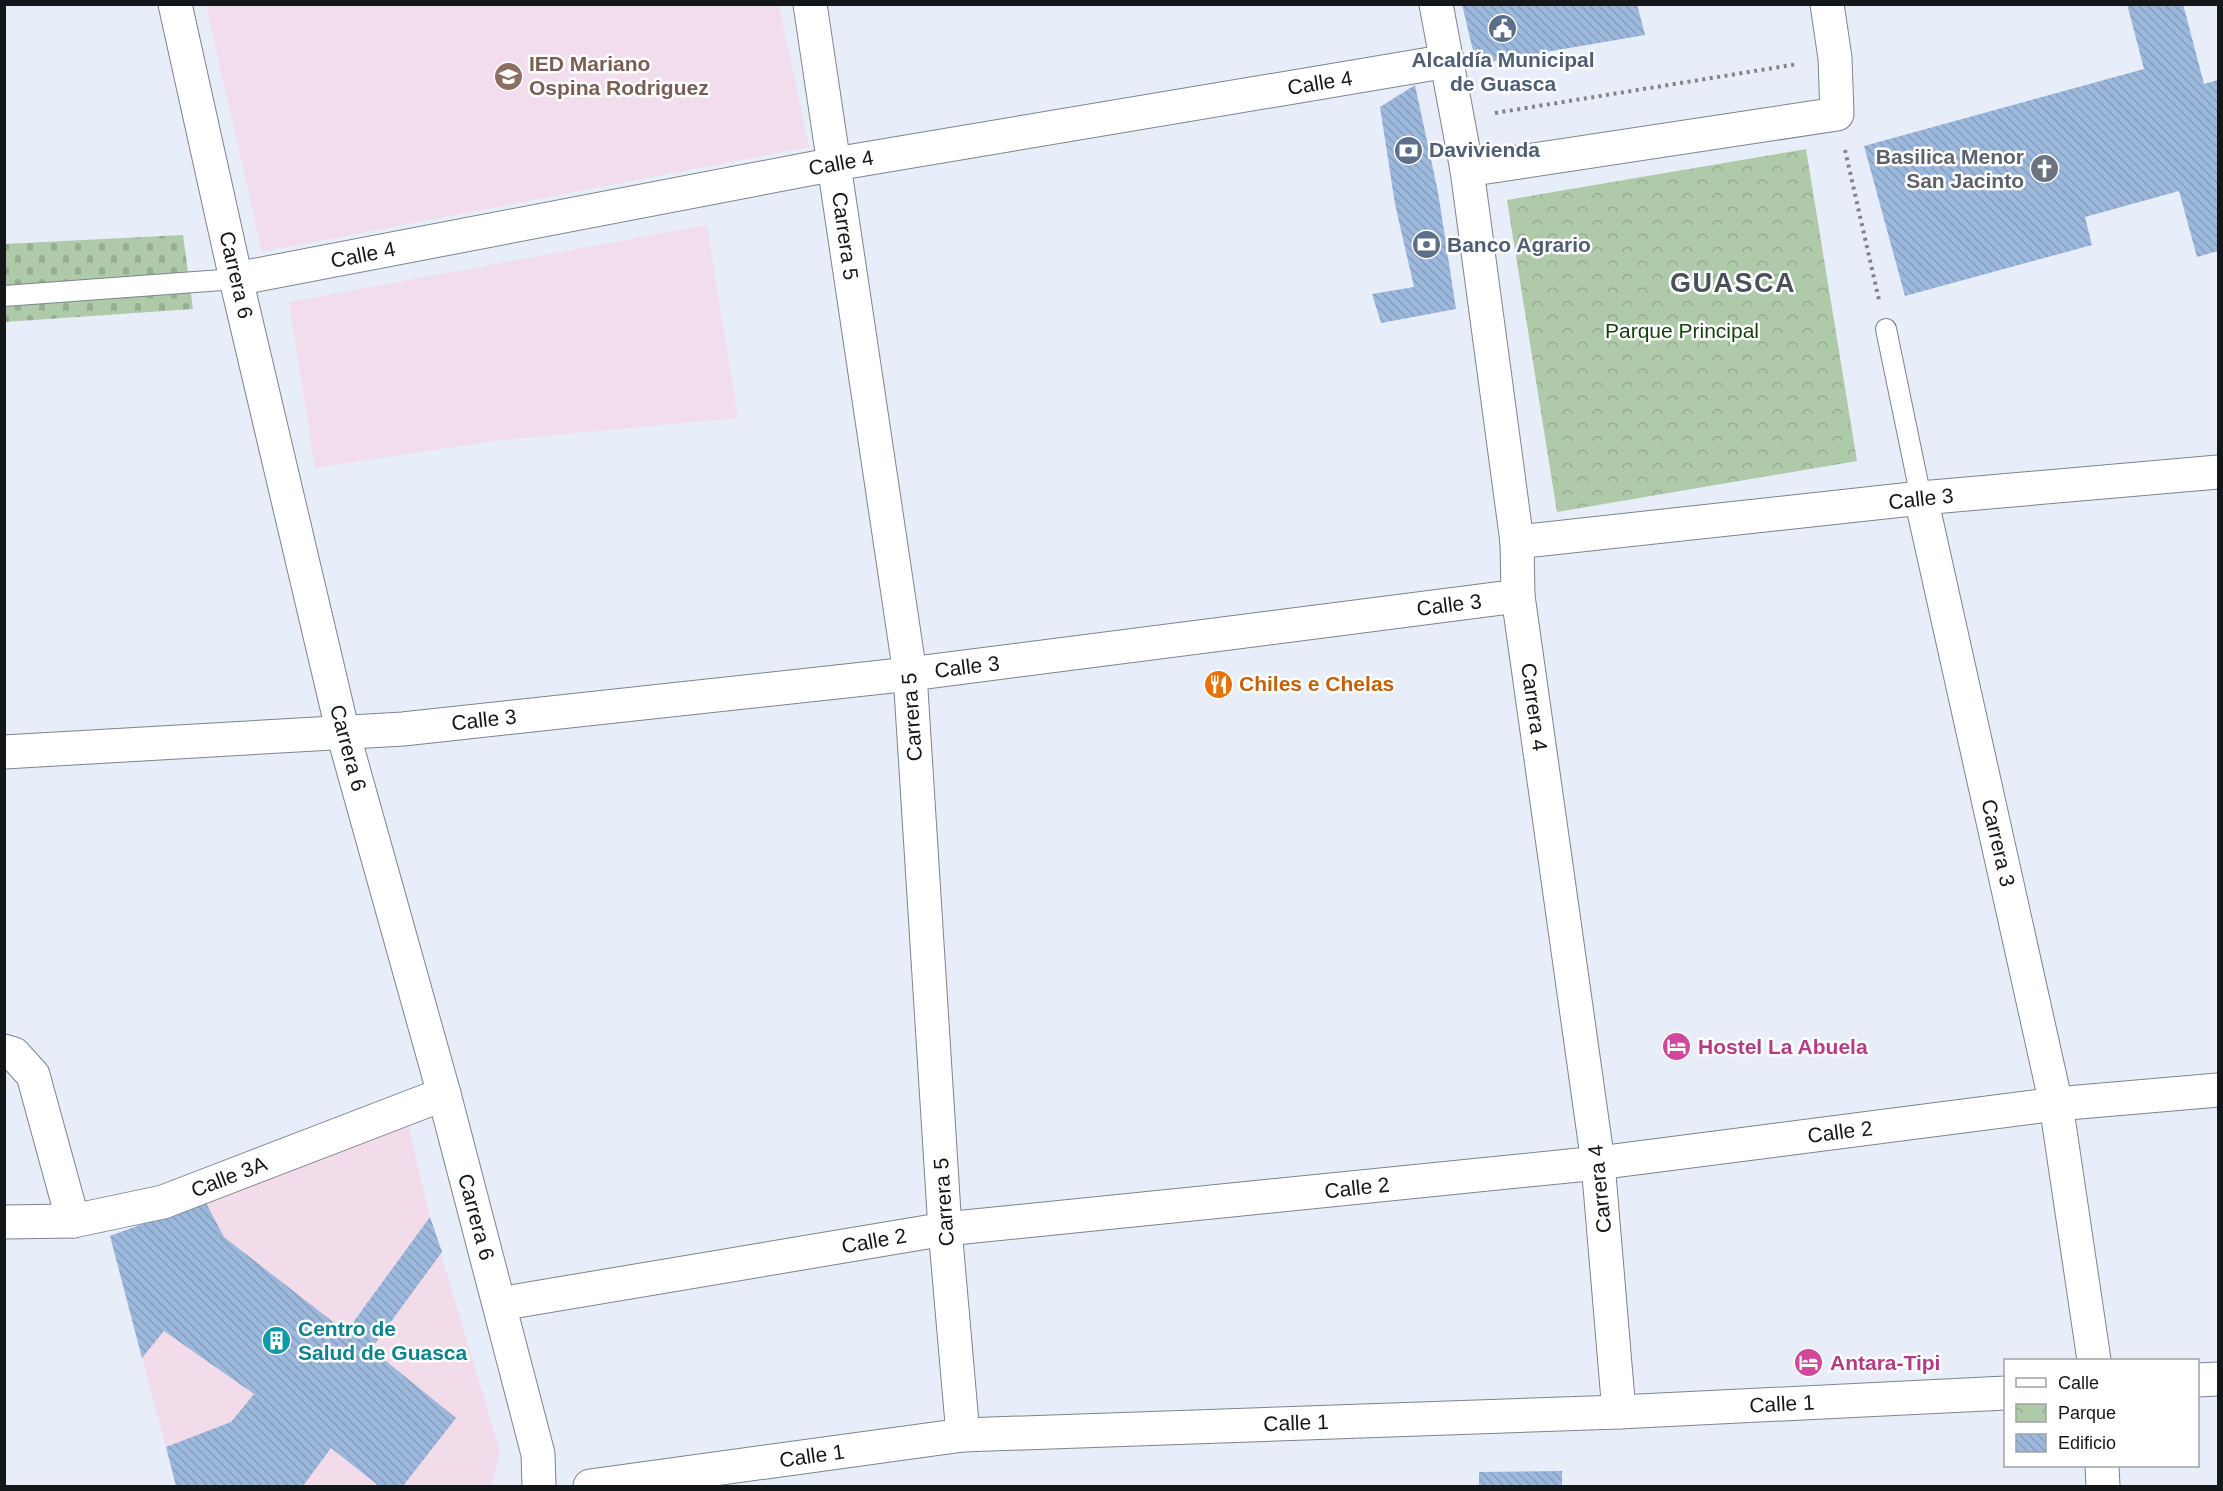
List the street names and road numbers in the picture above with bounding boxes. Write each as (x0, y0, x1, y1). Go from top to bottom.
street label: Calle 4 (1286, 66, 1354, 99)
street label: Calle 4 (807, 145, 875, 180)
street label: Carrera 5 (828, 190, 863, 281)
street label: Carrera 6 (215, 229, 258, 321)
street label: Calle 4 (329, 237, 397, 272)
street label: Calle 3 (1887, 484, 1955, 513)
street label: Calle 3 (1415, 589, 1483, 620)
street label: Calle 3 (933, 651, 1001, 682)
street label: Carrera 4 (1517, 661, 1552, 753)
street label: Carrera 5 (897, 672, 926, 762)
street label: Carrera 6 (326, 702, 371, 794)
street label: Calle 3 (450, 705, 518, 734)
street label: Carrera 3 (1977, 797, 2020, 889)
street label: Calle 2 (1806, 1116, 1874, 1147)
street label: Carrera 4 (1583, 1143, 1616, 1234)
street label: Calle 3A (188, 1152, 270, 1201)
street label: Carrera 5 (929, 1157, 958, 1247)
street label: Carrera 6 (454, 1171, 499, 1263)
street label: Calle 2 (1323, 1173, 1391, 1202)
street label: Calle 2 (840, 1224, 908, 1258)
street label: Calle 1 (1749, 1390, 1815, 1417)
street label: Calle 1 (1263, 1410, 1329, 1435)
street label: Calle 1 (778, 1440, 846, 1471)

